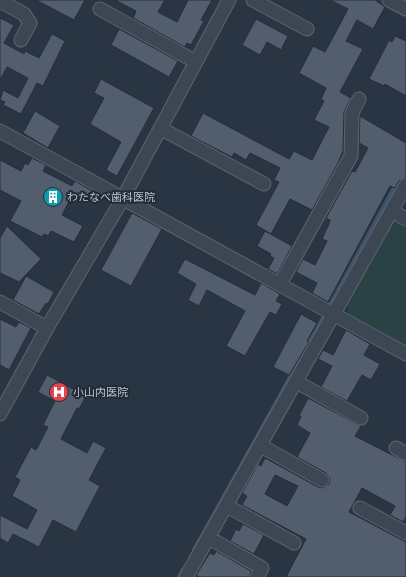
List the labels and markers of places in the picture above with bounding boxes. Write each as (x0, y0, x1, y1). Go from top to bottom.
building icon: わたなべ歯科医院 (42, 186, 64, 208)
place label: わたなべ歯科医院 (67, 191, 155, 203)
hospital icon: 小山内医院 (48, 381, 70, 403)
place label: 小山内医院 (73, 386, 128, 398)

